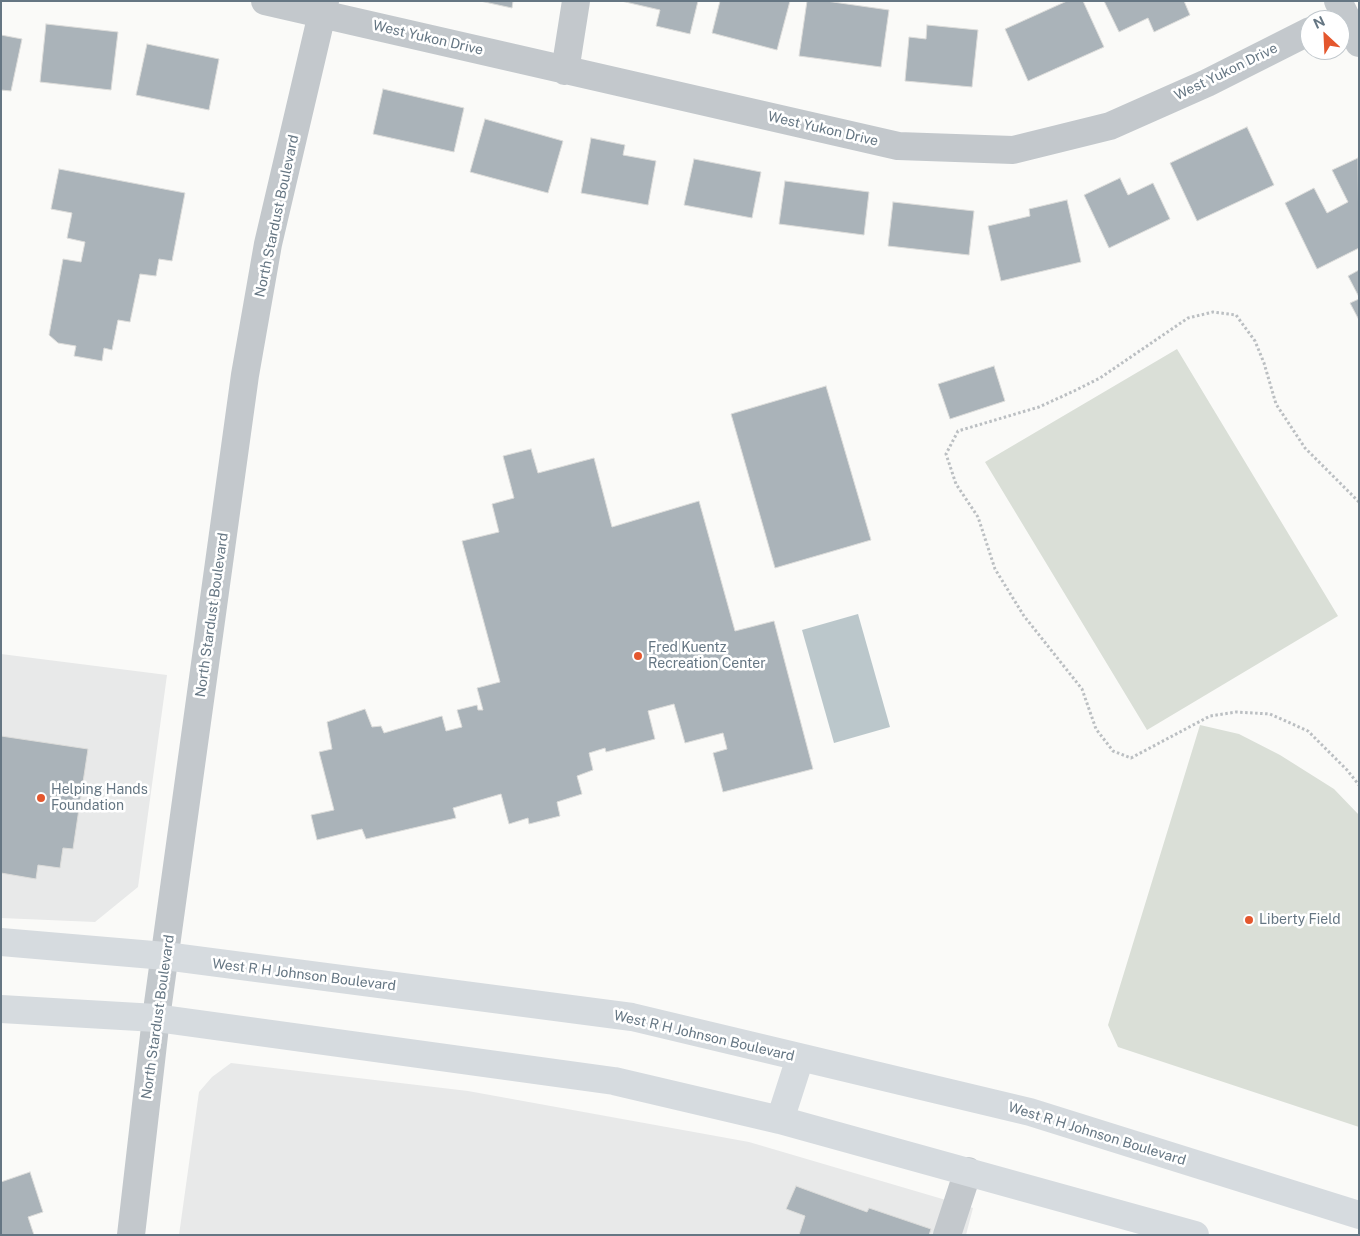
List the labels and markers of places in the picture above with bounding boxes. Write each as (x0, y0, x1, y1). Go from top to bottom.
place label: Fred Kuentz Recreation Center (648, 640, 766, 672)
marker: Fred Kuentz Recreation Center (632, 650, 644, 662)
place label: Helping Hands Foundation (51, 782, 148, 814)
marker: Helping Hands Foundation (35, 792, 47, 804)
place label: Liberty Field (1259, 912, 1340, 928)
marker: Liberty Field (1243, 914, 1255, 926)

